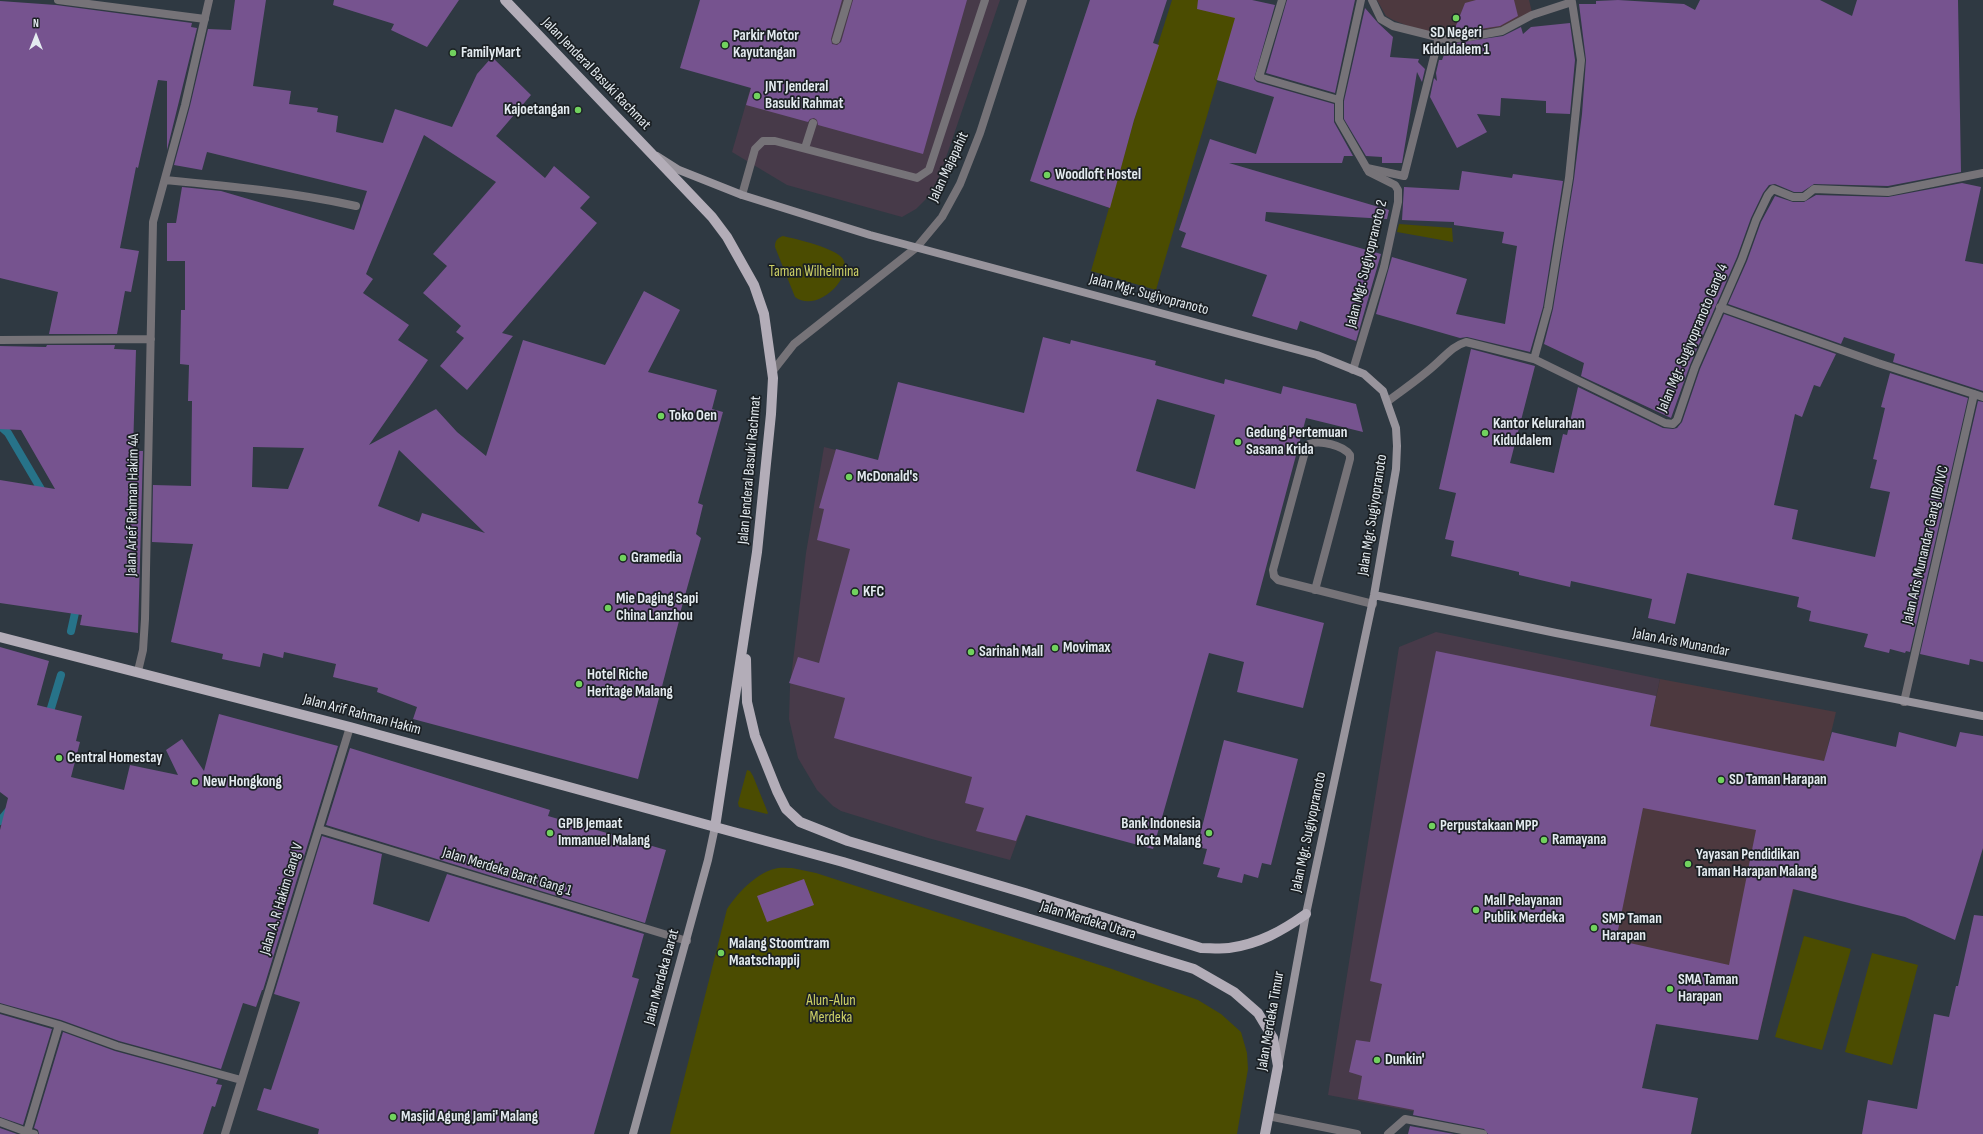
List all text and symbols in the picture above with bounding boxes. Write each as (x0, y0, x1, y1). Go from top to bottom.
marker: SD Negeri Kiduldalem 1 (1451, 13, 1461, 23)
street label: Jalan Jenderal Basuki Rachmat (538, 14, 654, 134)
north arrow (16, 16, 56, 56)
text: N (33, 17, 39, 30)
place label: SD Negeri Kiduldalem 1 (1423, 24, 1489, 59)
place label: Parkir Motor Kayutangan (733, 27, 799, 62)
marker: Parkir Motor Kayutangan (720, 40, 730, 50)
place label: FamilyMart (461, 44, 521, 62)
marker: FamilyMart (448, 48, 458, 58)
place label: JNT Jenderal Basuki Rahmat (765, 78, 843, 113)
marker: JNT Jenderal Basuki Rahmat (752, 91, 762, 101)
place label: Kajoetangan (504, 101, 570, 119)
marker: Kajoetangan (573, 105, 583, 115)
street label: Jalan Majapahit (925, 129, 973, 205)
place label: Woodloft Hostel (1055, 166, 1141, 184)
marker: Woodloft Hostel (1042, 170, 1052, 180)
street label: Jalan Mgr. Sugiyopranoto 2 (1342, 198, 1392, 330)
street label: Jalan Mgr. Sugiyopranoto Gang 4 (1654, 261, 1732, 415)
park label: Taman Wilhelmina (769, 263, 859, 281)
street label: Jalan Mgr. Sugiyopranoto (1087, 270, 1211, 320)
street label: Jalan Jenderal Basuki Rachmat (735, 395, 765, 545)
place label: Toko Oen (669, 407, 717, 425)
marker: Toko Oen (656, 411, 666, 421)
place label: Kantor Kelurahan Kiduldalem (1493, 415, 1585, 450)
place label: Gedung Pertemuan Sasana Krida (1246, 424, 1347, 459)
marker: Kantor Kelurahan Kiduldalem (1480, 428, 1490, 438)
street label: Jalan Arief Rahman Hakim 4A (123, 434, 143, 576)
marker: Gedung Pertemuan Sasana Krida (1233, 437, 1243, 447)
street label: Jalan Mgr. Sugiyopranoto (1355, 453, 1391, 577)
street label: Jalan Aris Munandar Gang IIB/IVC (1899, 464, 1953, 626)
place label: McDonald's (857, 468, 918, 486)
marker: McDonald's (844, 472, 854, 482)
place label: Gramedia (631, 549, 682, 567)
marker: Gramedia (618, 553, 628, 563)
place label: KFC (863, 583, 884, 601)
marker: KFC (850, 587, 860, 597)
place label: Mie Daging Sapi China Lanzhou (616, 590, 698, 625)
marker: Mie Daging Sapi China Lanzhou (603, 603, 613, 613)
street label: Jalan Aris Munandar (1631, 625, 1731, 661)
place label: Movimax (1063, 639, 1111, 657)
place label: Sarinah Mall (979, 643, 1043, 661)
marker: Movimax (1050, 643, 1060, 653)
marker: Sarinah Mall (966, 647, 976, 657)
place label: Hotel Riche Heritage Malang (587, 666, 673, 701)
marker: Hotel Riche Heritage Malang (574, 679, 584, 689)
street label: Jalan Arif Rahman Hakim (301, 691, 423, 739)
place label: Central Homestay (67, 749, 162, 767)
marker: Central Homestay (54, 753, 64, 763)
street label: Jalan Mgr. Sugiyopranoto (1287, 770, 1331, 894)
place label: SD Taman Harapan (1729, 771, 1827, 789)
place label: New Hongkong (203, 773, 282, 791)
marker: SD Taman Harapan (1716, 775, 1726, 785)
marker: New Hongkong (190, 777, 200, 787)
place label: GPIB Jemaat Immanuel Malang (558, 815, 650, 850)
place label: Bank Indonesia Kota Malang (1121, 815, 1201, 850)
place label: Perpustakaan MPP (1440, 817, 1538, 835)
marker: Perpustakaan MPP (1427, 821, 1437, 831)
marker: GPIB Jemaat Immanuel Malang (545, 828, 555, 838)
marker: Bank Indonesia Kota Malang (1204, 828, 1214, 838)
place label: Ramayana (1552, 831, 1606, 849)
marker: Ramayana (1539, 835, 1549, 845)
street label: Jalan A. R Hakim Gang V (256, 841, 308, 957)
street label: Jalan Merdeka Barat Gang 1 (440, 844, 574, 900)
place label: Yayasan Pendidikan Taman Harapan Malang (1696, 846, 1817, 881)
marker: Yayasan Pendidikan Taman Harapan Malang (1683, 859, 1693, 869)
place label: Mall Pelayanan Publik Merdeka (1484, 892, 1565, 927)
street label: Jalan Merdeka Utara (1038, 898, 1138, 944)
marker: Mall Pelayanan Publik Merdeka (1471, 905, 1481, 915)
place label: SMP Taman Harapan (1602, 910, 1662, 945)
marker: SMP Taman Harapan (1589, 923, 1599, 933)
street label: Jalan Merdeka Barat (641, 927, 683, 1027)
place label: Malang Stoomtram Maatschappij (729, 935, 829, 970)
marker: Malang Stoomtram Maatschappij (716, 948, 726, 958)
street label: Jalan Merdeka Timur (1253, 970, 1289, 1072)
place label: SMA Taman Harapan (1678, 971, 1738, 1006)
marker: SMA Taman Harapan (1665, 984, 1675, 994)
park label: Alun-Alun Merdeka (806, 992, 856, 1027)
place label: Dunkin' (1385, 1051, 1424, 1069)
marker: Dunkin' (1372, 1055, 1382, 1065)
place label: Masjid Agung Jami' Malang (401, 1108, 538, 1126)
marker: Masjid Agung Jami' Malang (388, 1112, 398, 1122)

